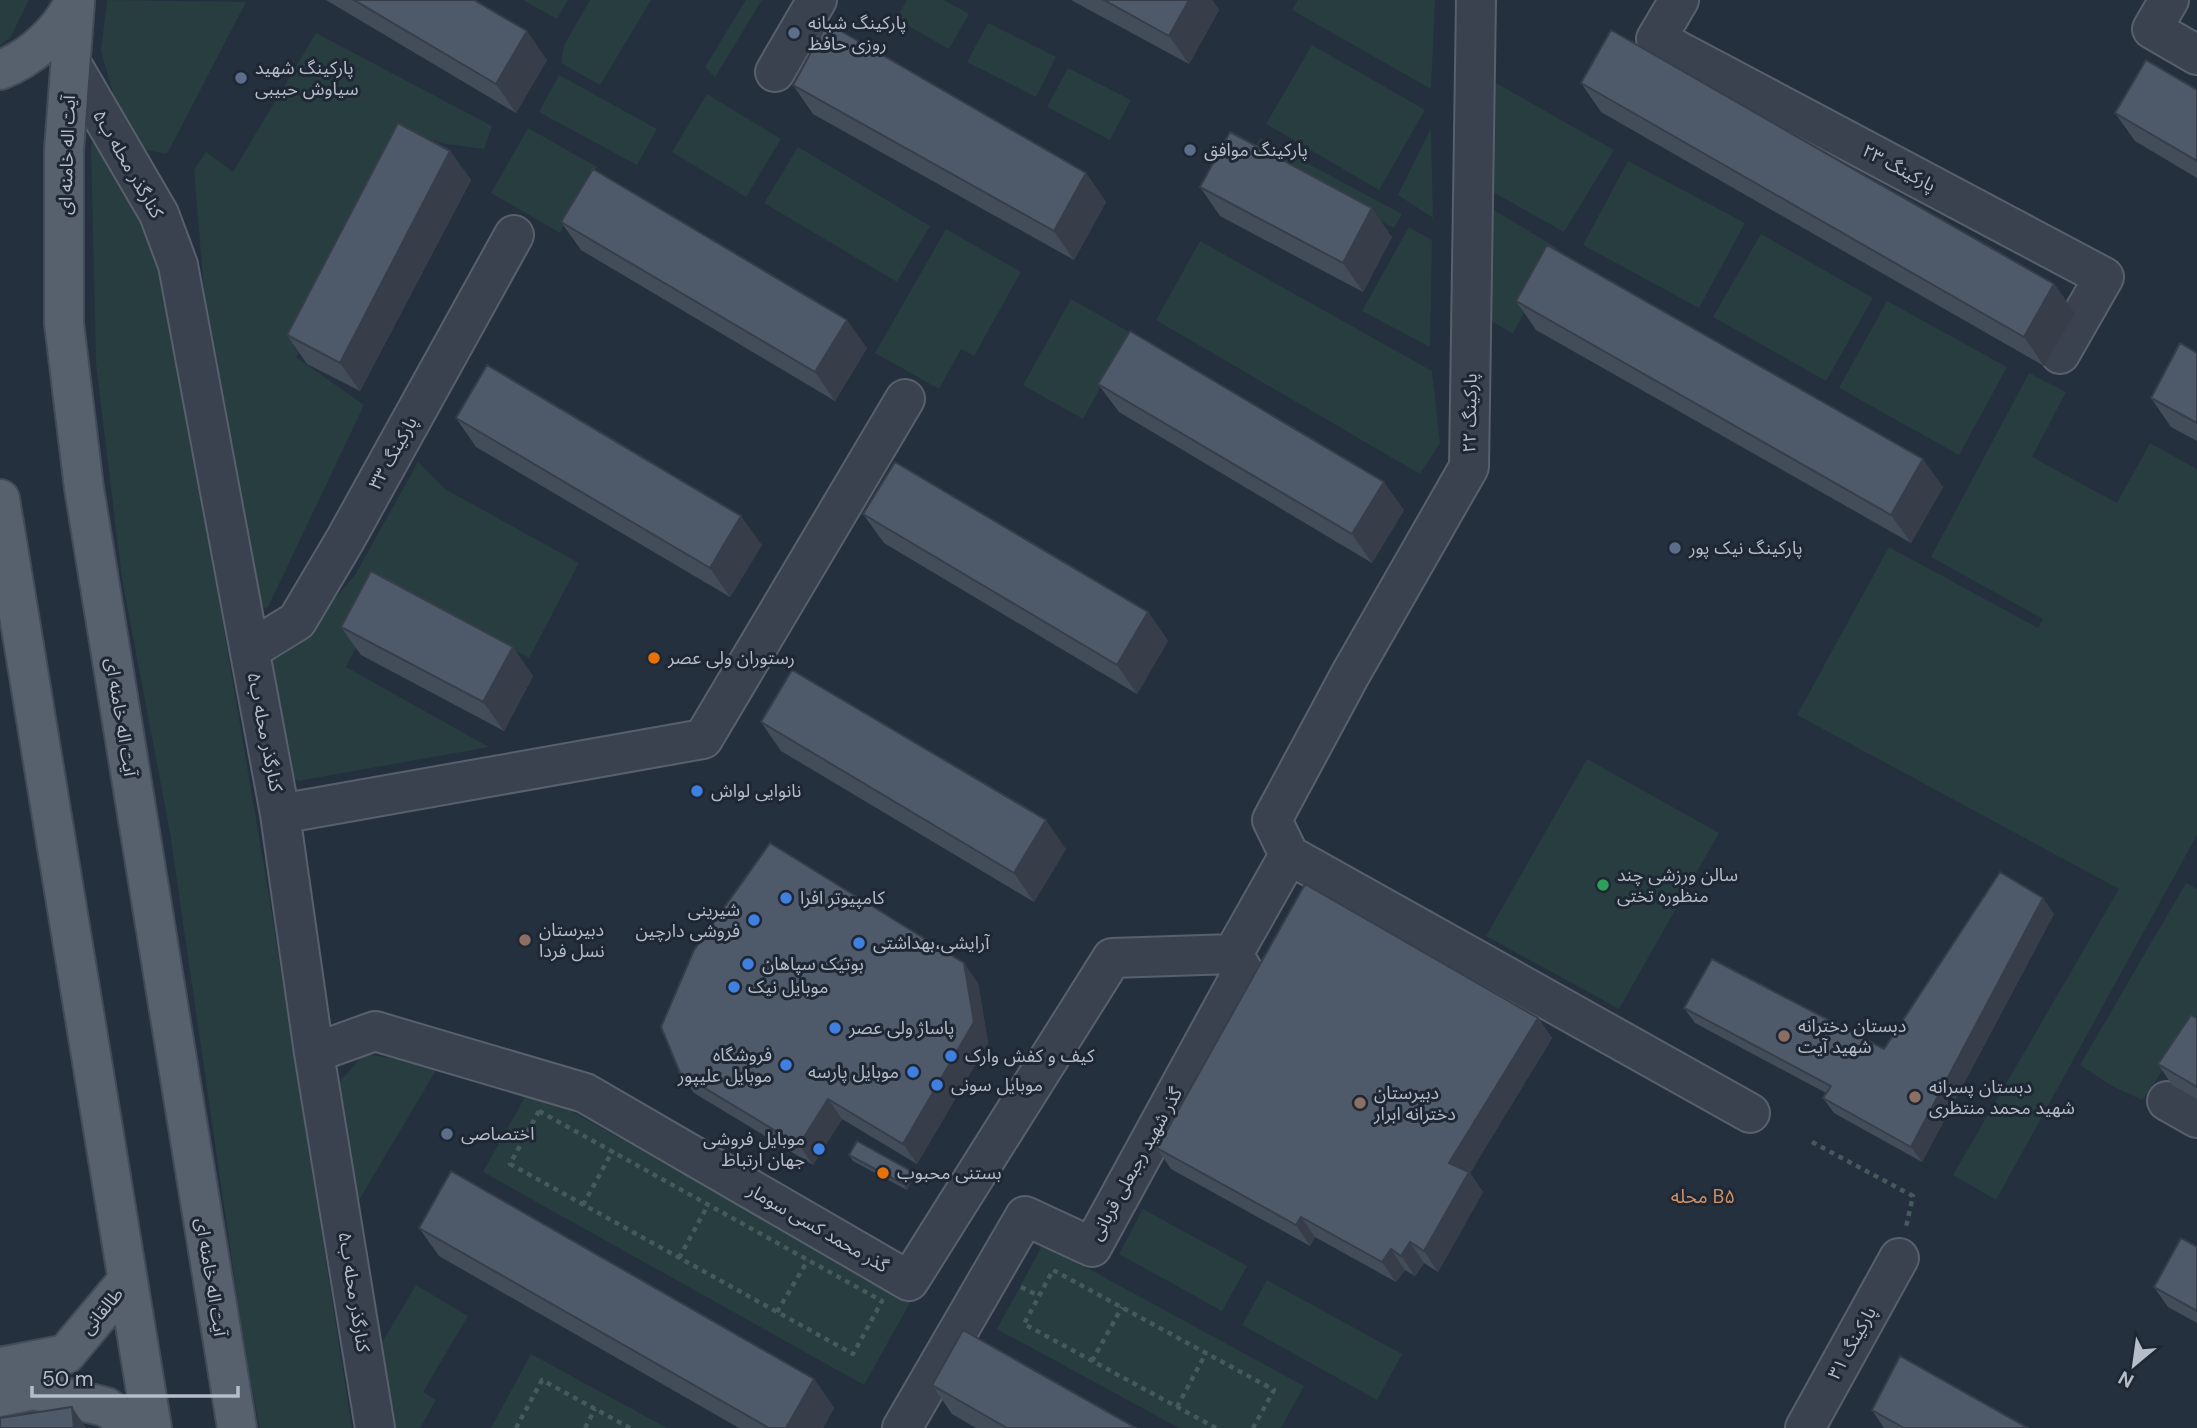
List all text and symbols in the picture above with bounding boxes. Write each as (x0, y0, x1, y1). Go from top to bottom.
place label: پارکینگ شبانه روزی حافظ (808, 11, 906, 56)
marker: پارکینگ شبانه روزی حافظ (786, 25, 802, 41)
place label: پارکینگ شهید سیاوش حبیبی (255, 56, 359, 101)
marker: پارکینگ شهید سیاوش حبیبی (233, 70, 249, 86)
street label: آیت اله خامنه ای (53, 94, 81, 215)
street label: کنارگذر محله ب۵ (87, 106, 169, 223)
place label: پارکینگ موافق (1204, 138, 1308, 162)
street label: پارکینگ ۲۳ (1858, 139, 1940, 197)
marker: پارکینگ موافق (1182, 142, 1198, 158)
street label: پارکینگ ۲۲ (1457, 373, 1483, 453)
street label: پارکینگ ۳۳ (363, 412, 423, 494)
place label: پارکینگ نیک پور (1688, 536, 1803, 560)
marker: پارکینگ نیک پور (1667, 540, 1683, 556)
place label: رستوران ولی عصر (667, 646, 795, 670)
marker: رستوران ولی عصر (646, 650, 662, 666)
street label: آیت اله خامنه ای (100, 656, 142, 779)
street label: کنارگذر محله ب۵ (242, 670, 288, 794)
place label: نانوایی لواش (711, 779, 801, 803)
marker: نانوایی لواش (689, 783, 705, 799)
place label: سالن ورزشی چند منظوره تختی (1617, 863, 1738, 908)
marker: سالن ورزشی چند منظوره تختی (1595, 877, 1611, 893)
place label: کامپیوتر افرا (800, 886, 885, 910)
marker: کامپیوتر افرا (778, 890, 794, 906)
place label: شیرینی فروشی دارچین (635, 898, 740, 943)
marker: شیرینی فروشی دارچین (746, 912, 762, 928)
place label: دبیرستان نسل فردا (539, 918, 605, 963)
place label: آرایشی،بهداشتی (873, 931, 990, 955)
marker: دبیرستان نسل فردا (517, 932, 533, 948)
marker: آرایشی،بهداشتی (851, 935, 867, 951)
place label: بوتیک سپاهان (762, 952, 864, 976)
marker: بوتیک سپاهان (740, 956, 756, 972)
place label: موبایل نیک (748, 975, 828, 999)
marker: موبایل نیک (726, 979, 742, 995)
place label: دبستان دخترانه شهید آیت (1798, 1014, 1906, 1059)
place label: پاساژ ولی عصر (848, 1016, 954, 1040)
marker: پاساژ ولی عصر (827, 1020, 843, 1036)
marker: دبستان دخترانه شهید آیت (1776, 1028, 1792, 1044)
place label: فروشگاه موبایل علیپور (677, 1043, 772, 1088)
place label: کیف و کفش وارک (965, 1044, 1095, 1068)
marker: کیف و کفش وارک (943, 1048, 959, 1064)
marker: فروشگاه موبایل علیپور (778, 1057, 794, 1073)
place label: موبایل پارسه (808, 1060, 899, 1084)
marker: موبایل پارسه (905, 1064, 921, 1080)
place label: موبایل سونی (951, 1073, 1043, 1097)
place label: دبستان پسرانه شهید محمد منتظری (1929, 1075, 2075, 1120)
marker: موبایل سونی (929, 1077, 945, 1093)
place label: دبیرستان دخترانه ابرار (1373, 1081, 1456, 1126)
street label: گذر شهید رجبعلی قربانی (1084, 1083, 1188, 1245)
marker: دبستان پسرانه شهید محمد منتظری (1907, 1089, 1923, 1105)
marker: دبیرستان دخترانه ابرار (1352, 1095, 1368, 1111)
place label: اختصاصی (461, 1122, 534, 1146)
marker: اختصاصی (439, 1126, 455, 1142)
place label: موبایل فروشی جهان ارتباط (703, 1127, 805, 1172)
marker: موبایل فروشی جهان ارتباط (811, 1141, 827, 1157)
place label: بستنی محبوب (897, 1161, 1002, 1185)
marker: بستنی محبوب (875, 1165, 891, 1181)
street label: گذر محمد کسی سومار (742, 1177, 893, 1278)
district label: محله B۵ (1671, 1184, 1735, 1209)
street label: آیت اله خامنه ای (190, 1216, 232, 1339)
street label: کنارگذر محله ب۵ (333, 1230, 375, 1354)
street label: طالقانی (75, 1282, 129, 1340)
street label: پارکینگ ۳۱ (1822, 1302, 1882, 1384)
north arrow (2099, 1330, 2169, 1400)
scale bar (32, 1354, 238, 1398)
text: 50 m (42, 1365, 93, 1393)
text: N (2114, 1365, 2138, 1394)

